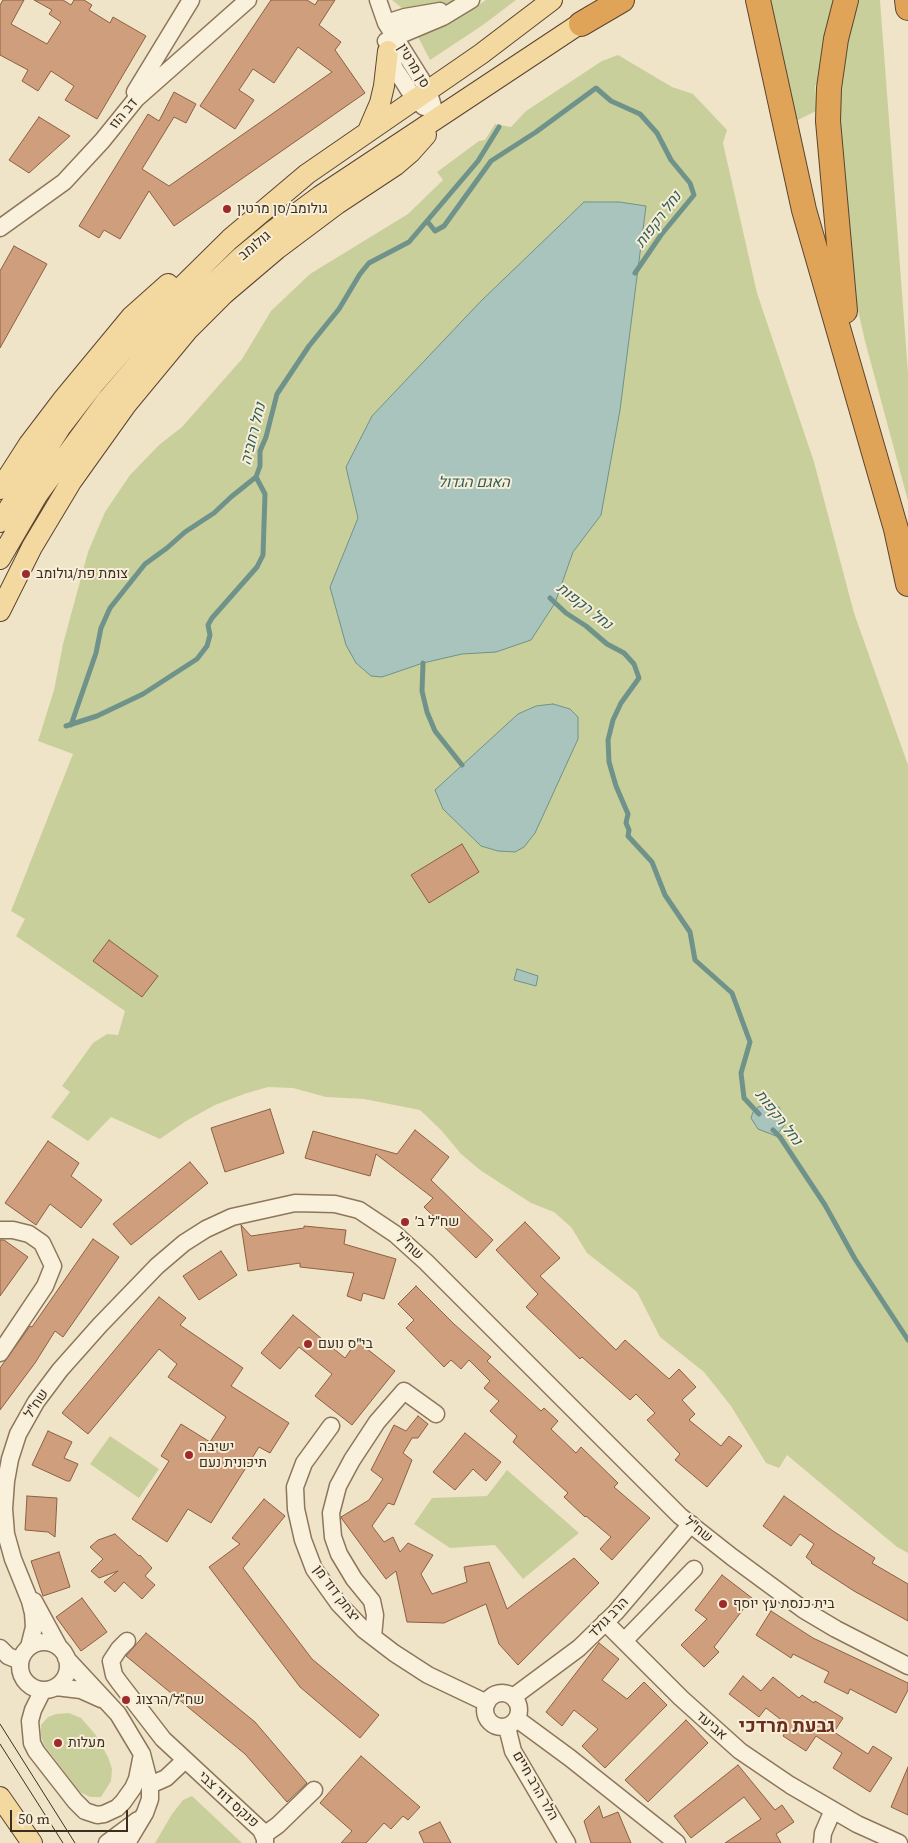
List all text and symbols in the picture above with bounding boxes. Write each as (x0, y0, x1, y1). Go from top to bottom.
street label: סן מרטין (393, 41, 433, 91)
street label: דב הוז (106, 95, 142, 133)
water label: נחל רקפות (632, 188, 686, 252)
place label: גולומב/סן מרטין (237, 201, 328, 217)
marker: גולומב/סן מרטין (221, 203, 233, 215)
street label: גולומב (235, 228, 275, 264)
water label: נחל רחביה (238, 401, 270, 467)
water label: האגם הגדול (438, 474, 510, 492)
place label: צומת פת/גולומב (36, 566, 128, 582)
marker: צומת פת/גולומב (20, 568, 32, 580)
water label: נחל רקפות (553, 580, 615, 634)
water label: נחל רקפות (751, 1087, 805, 1149)
place label: שח״ל ב׳ (415, 1214, 459, 1230)
marker: שח״ל ב׳ (399, 1216, 411, 1228)
street label: שח"ל (392, 1230, 426, 1264)
place label: בי"ס נועם (318, 1336, 373, 1352)
marker: בי"ס נועם (302, 1338, 314, 1350)
street label: שח"ל (21, 1386, 53, 1422)
place label: ישיבה תיכונית נעם (199, 1439, 267, 1471)
marker: ישיבה תיכונית נעם (183, 1449, 195, 1461)
street label: שח"ל (680, 1513, 716, 1547)
street label: יצחק דוד מן (309, 1562, 363, 1626)
street label: הרב גולד (586, 1594, 632, 1642)
place label: בית כנסת עץ יוסף (733, 1596, 835, 1612)
marker: בית כנסת עץ יוסף (717, 1598, 729, 1610)
place label: שח״ל/הרצוג (136, 1692, 204, 1708)
marker: שח״ל/הרצוג (120, 1694, 132, 1706)
street label: אביעד (692, 1708, 730, 1744)
district label: גבעת מרדכי (739, 1716, 835, 1738)
place label: מעלות (68, 1735, 105, 1751)
marker: מעלות (52, 1737, 64, 1749)
street label: הלר הרב חיים (508, 1748, 562, 1824)
street label: פנקס דוד צבי (194, 1768, 262, 1832)
scale bar (12, 1800, 130, 1832)
text: 50 m (18, 1808, 50, 1829)

